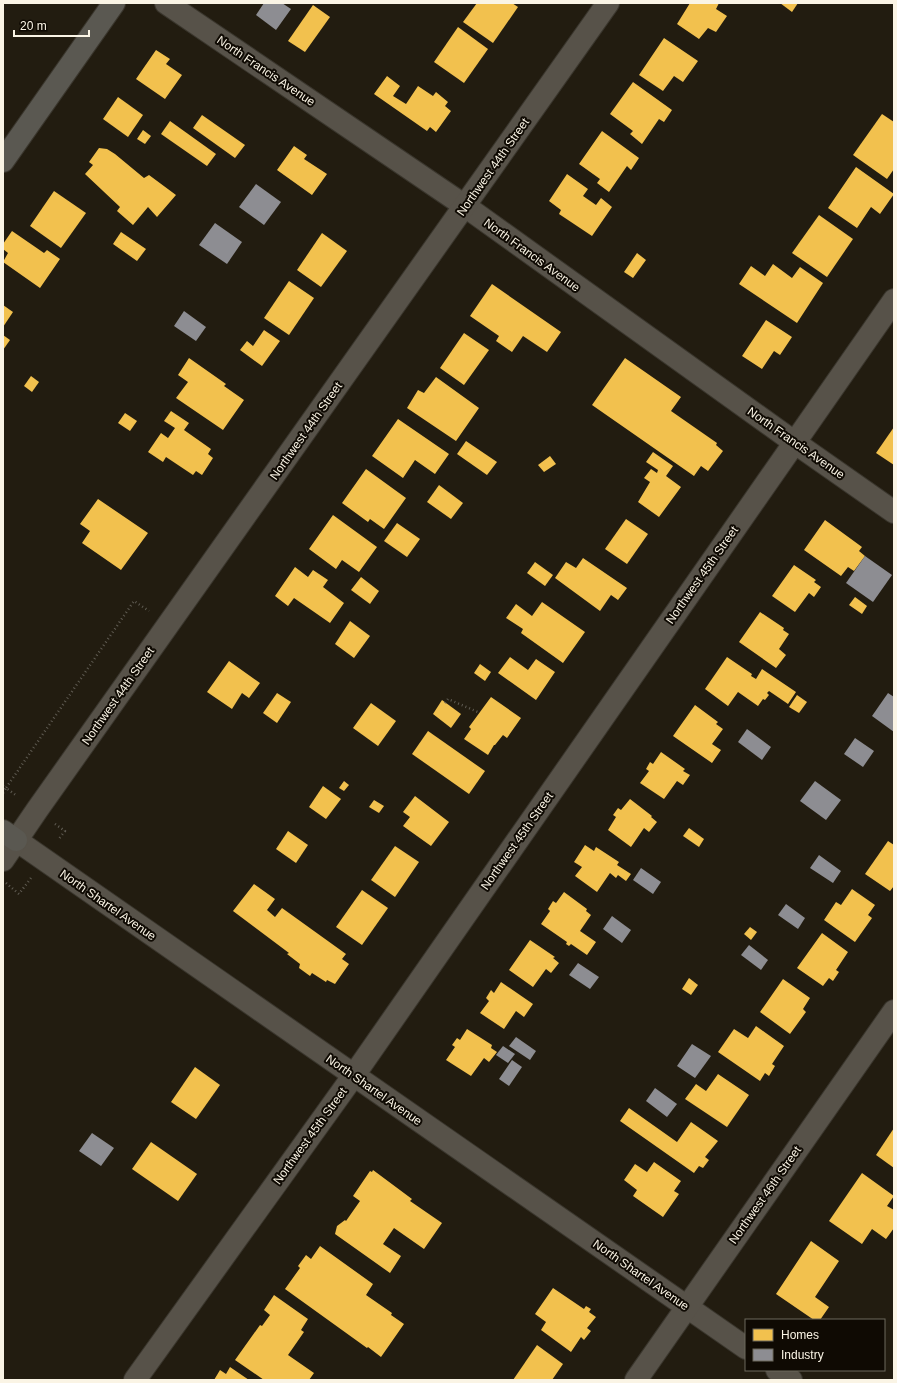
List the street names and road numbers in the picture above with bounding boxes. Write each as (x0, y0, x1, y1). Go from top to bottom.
street label: North Francis Avenue (214, 33, 318, 109)
street label: Northwest 44th Street (454, 115, 532, 219)
street label: North Francis Avenue (481, 215, 583, 295)
street label: Northwest 44th Street (267, 379, 345, 483)
street label: North Francis Avenue (745, 404, 847, 482)
street label: Northwest 45th Street (663, 523, 741, 627)
street label: Northwest 44th Street (79, 644, 157, 748)
street label: Northwest 45th Street (478, 789, 556, 893)
street label: North Shartel Avenue (57, 867, 159, 944)
street label: North Shartel Avenue (323, 1052, 425, 1129)
street label: Northwest 45th Street (270, 1084, 350, 1187)
street label: Northwest 46th Street (726, 1143, 804, 1247)
street label: North Shartel Avenue (590, 1237, 692, 1314)

